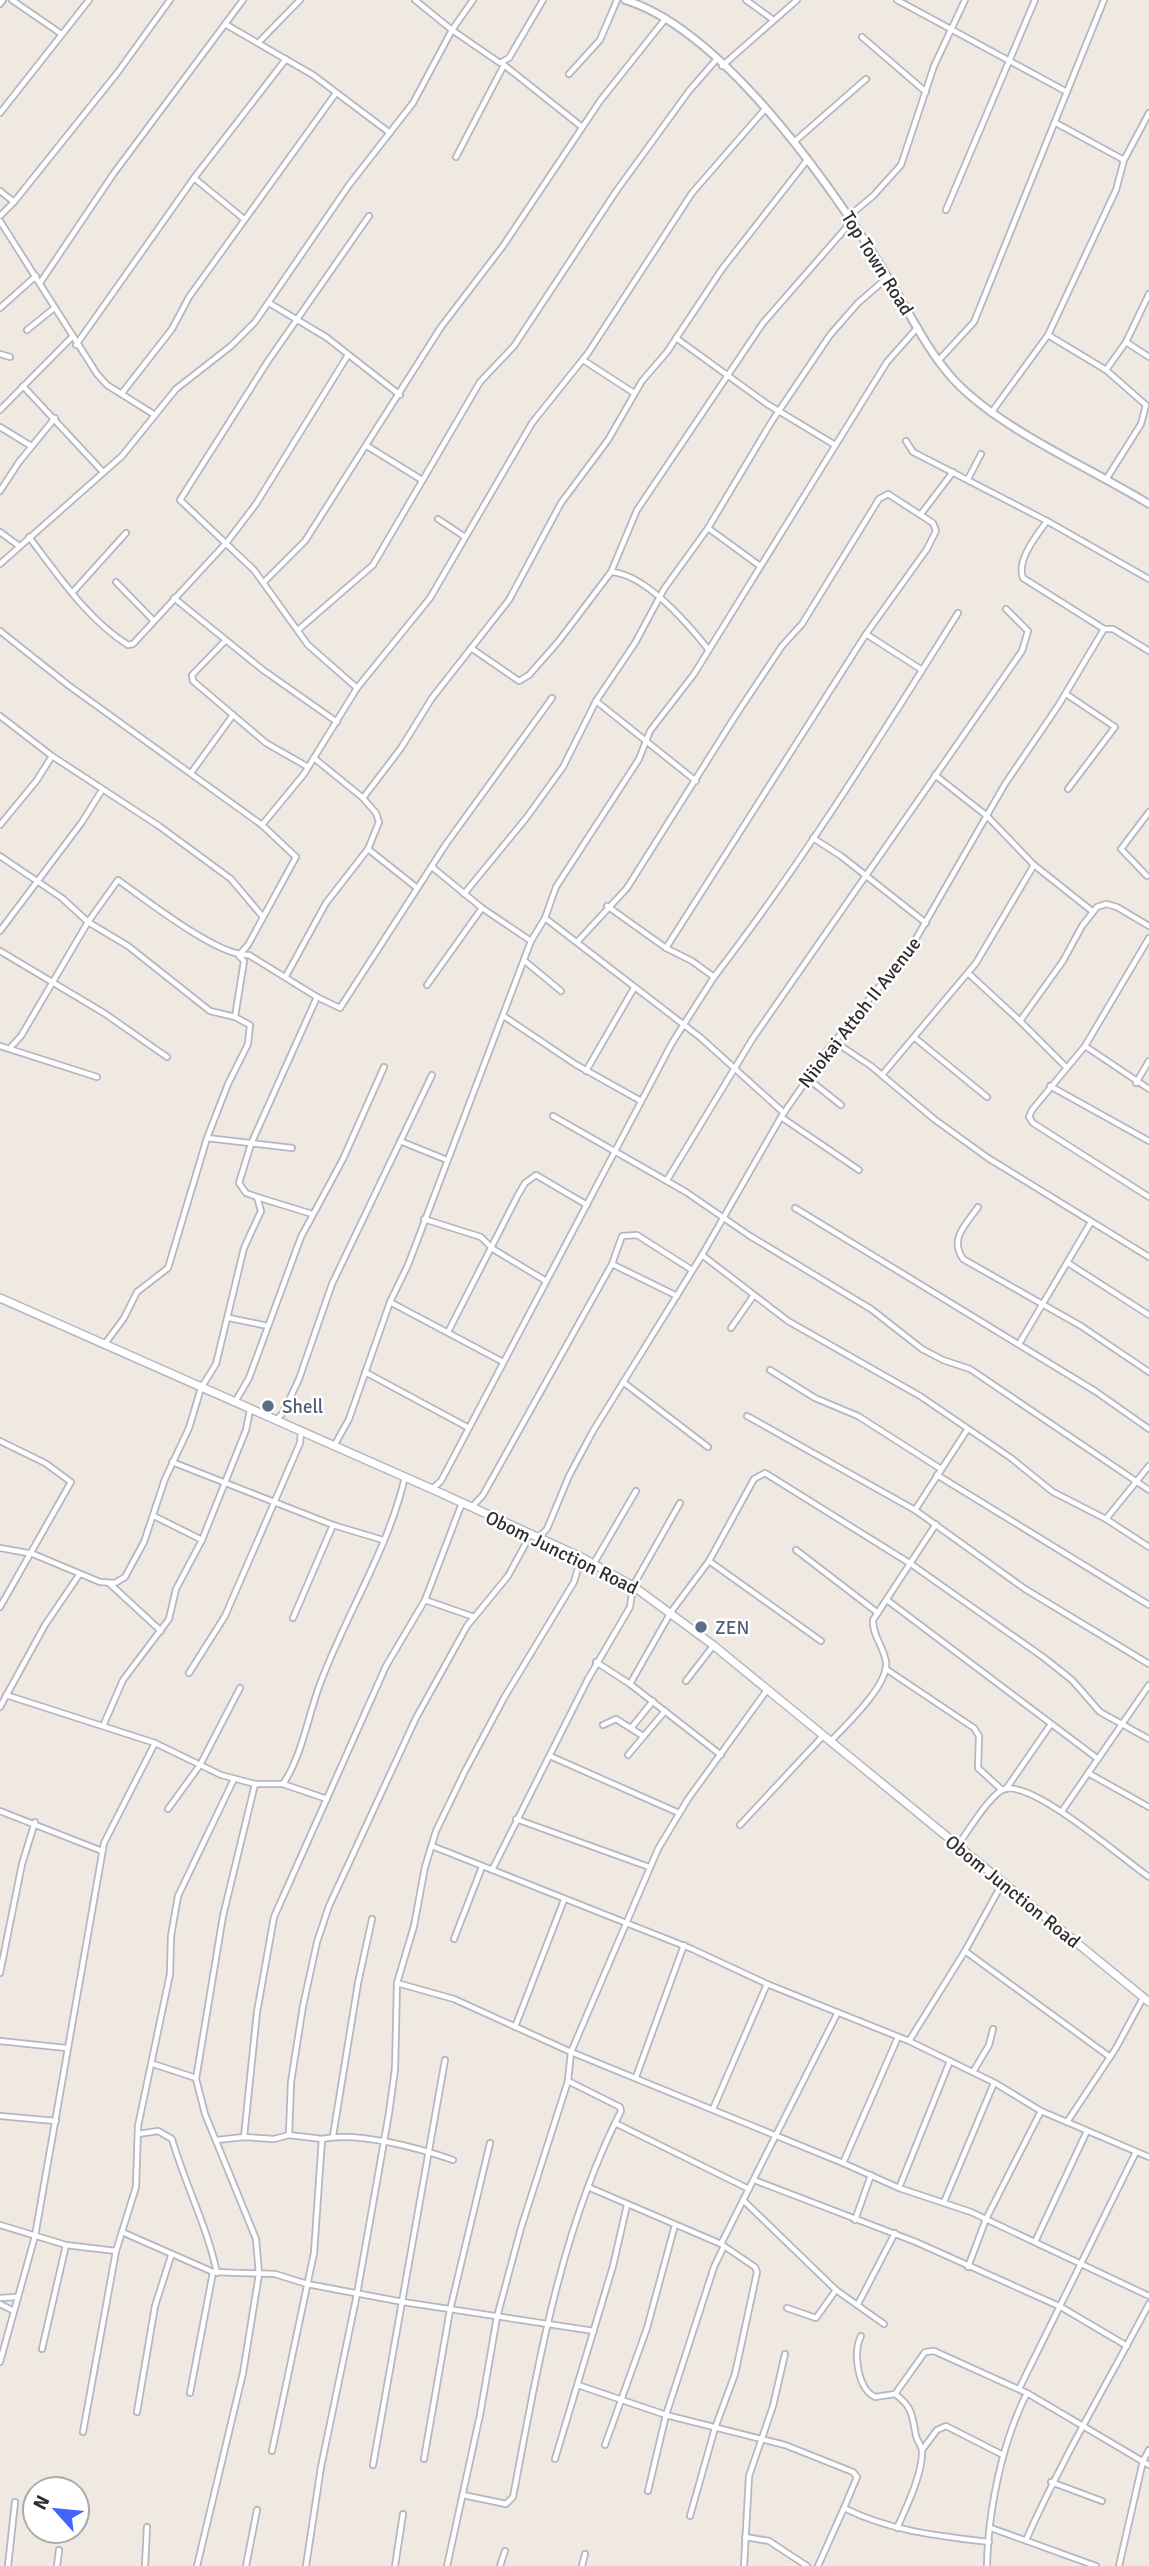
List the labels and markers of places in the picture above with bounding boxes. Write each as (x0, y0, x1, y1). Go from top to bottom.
place label: Shell (282, 1395, 323, 1419)
marker: Shell (260, 1398, 276, 1414)
place label: ZEN (715, 1616, 749, 1640)
marker: ZEN (693, 1619, 709, 1635)

